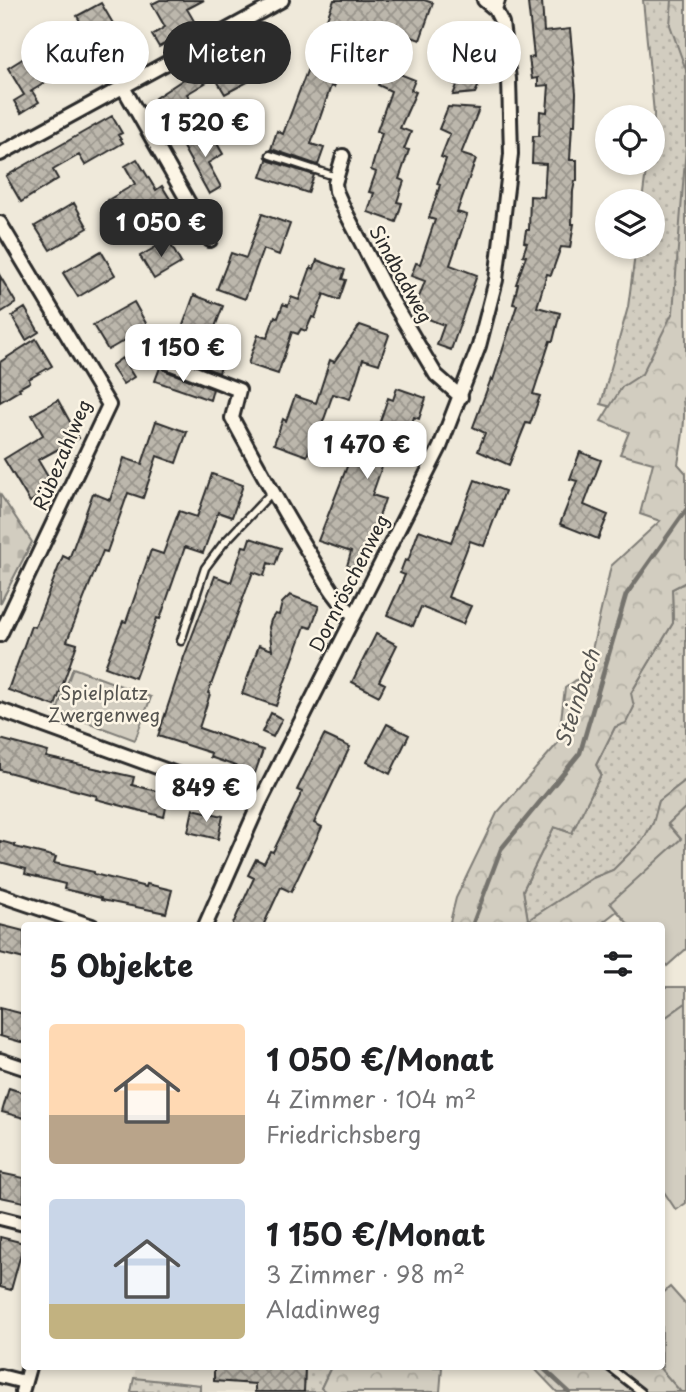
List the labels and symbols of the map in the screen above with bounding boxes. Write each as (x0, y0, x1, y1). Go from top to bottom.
pin: 1 520 € (140, 100, 270, 159)
pin: 1 050 € (96, 200, 226, 259)
street label: Sindbadweg (363, 219, 440, 328)
pin: 1 150 € (118, 324, 248, 384)
street label: Rübezahlweg (25, 395, 97, 515)
pin: 1 470 € (302, 421, 432, 481)
street label: Dornröschenweg (301, 509, 395, 656)
water label: Steinbach (545, 644, 607, 750)
park label: Spielplatz Zwergenweg (48, 678, 160, 728)
pin: 849 € (157, 764, 255, 824)

